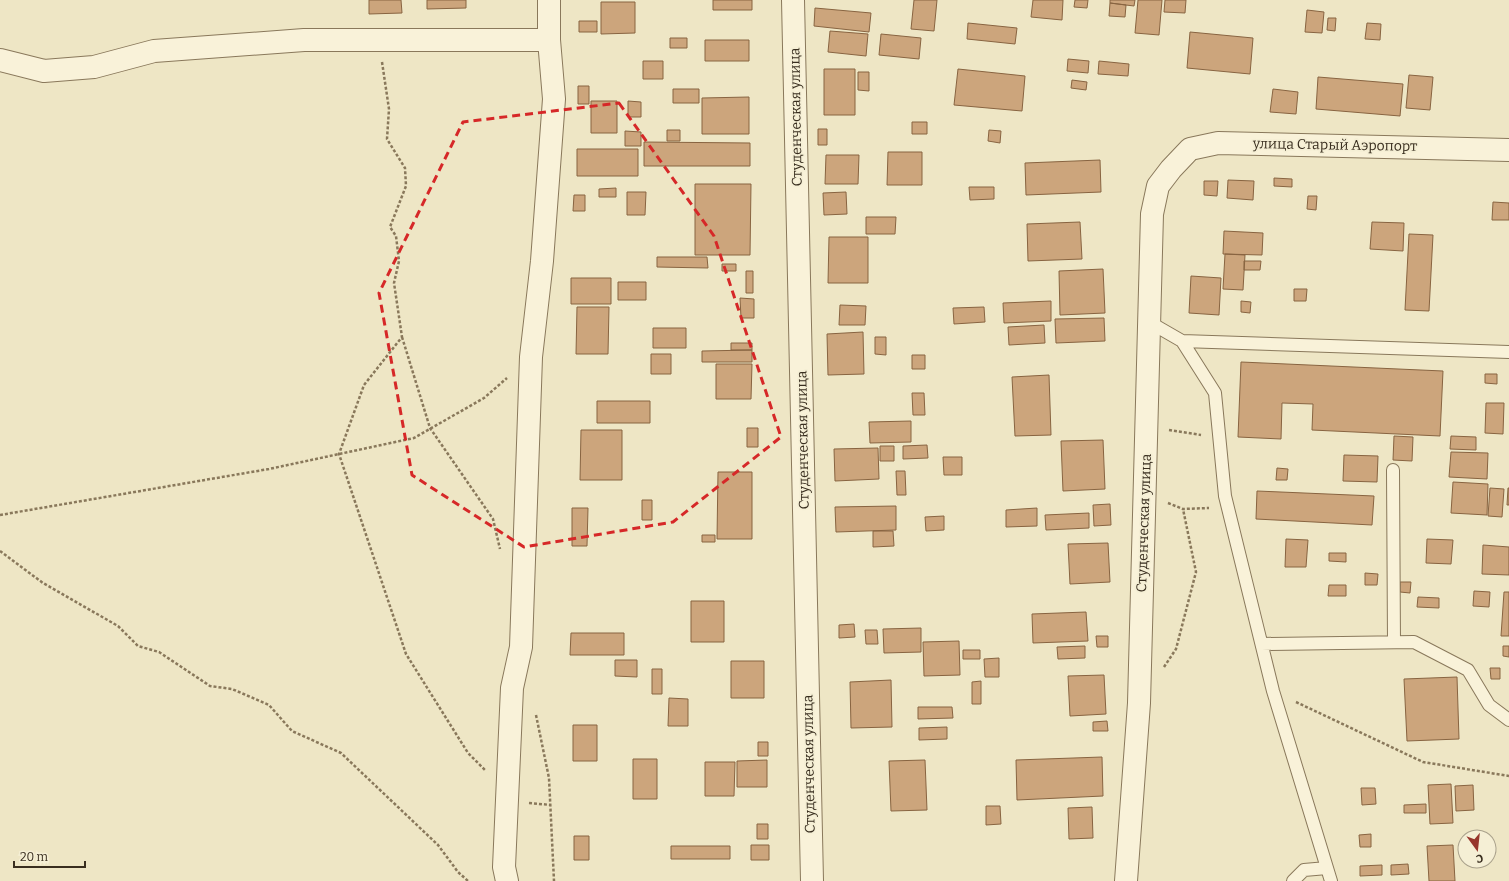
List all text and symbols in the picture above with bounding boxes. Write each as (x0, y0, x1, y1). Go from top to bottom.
street label: Студенческая улица (786, 47, 806, 187)
street label: улица Старый Аэропорт (1252, 135, 1417, 155)
street label: Студенческая улица (793, 370, 813, 510)
street label: Студенческая улица (1133, 453, 1155, 593)
street label: Студенческая улица (799, 694, 819, 834)
north arrow (1457, 829, 1497, 869)
scale bar (14, 843, 85, 869)
text: 20 m (20, 850, 49, 864)
text: С (1474, 851, 1484, 865)

